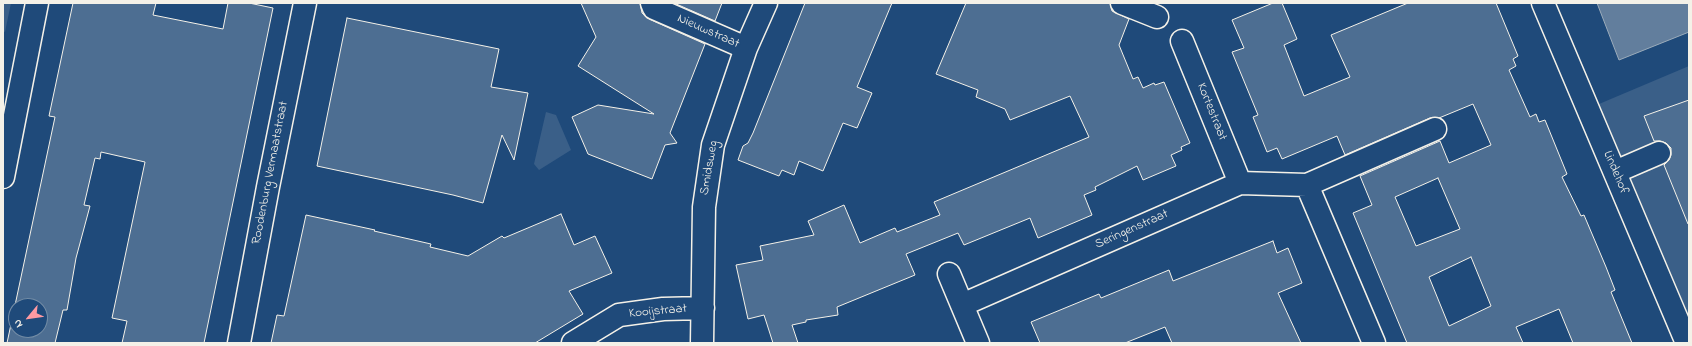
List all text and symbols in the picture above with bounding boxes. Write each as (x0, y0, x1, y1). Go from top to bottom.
street label: Nieuwstraat (675, 11, 741, 53)
street label: Kortestraat (1192, 81, 1230, 143)
street label: Roodenburg Vermaatstraat (249, 100, 293, 246)
street label: Smidsweg (698, 140, 722, 196)
street label: Lindehof (1599, 149, 1631, 197)
street label: Seringenstraat (1093, 207, 1171, 253)
north arrow (8, 298, 48, 338)
street label: Kooijstraat (628, 302, 688, 322)
text: N (10, 316, 27, 330)

